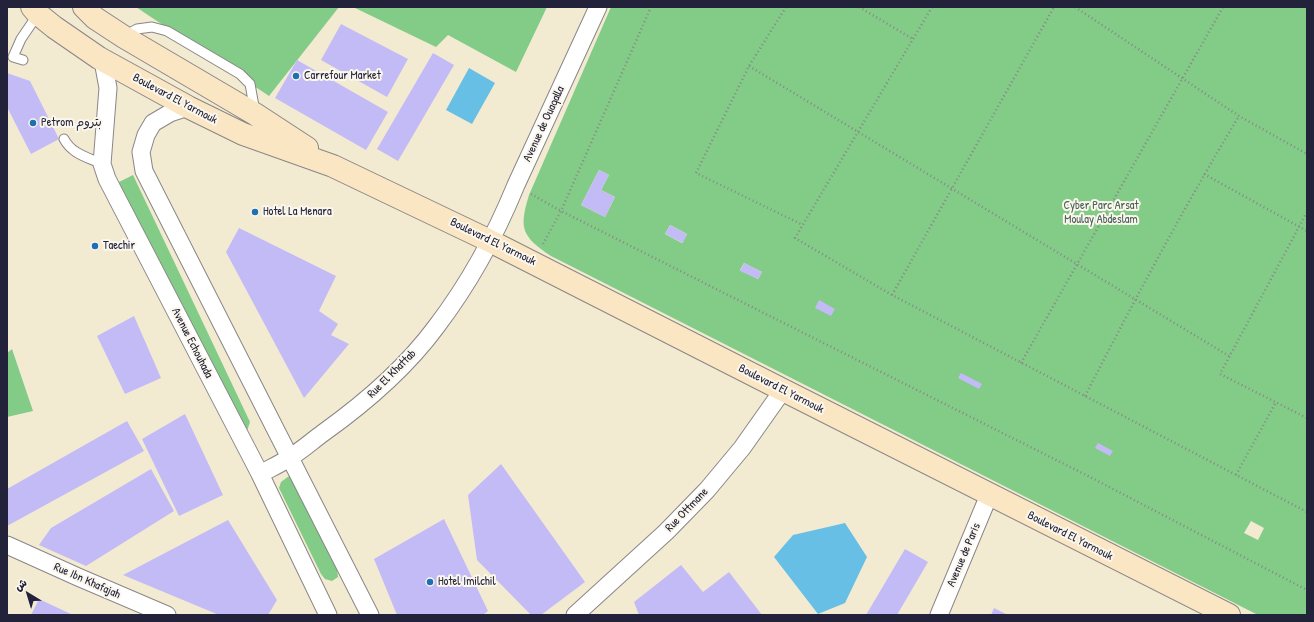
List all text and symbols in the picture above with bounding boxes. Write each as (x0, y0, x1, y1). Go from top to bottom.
place label: Carrefour Market (304, 69, 381, 83)
street label: Boulevard El Yarmouk (130, 71, 220, 127)
marker: Carrefour Market (291, 71, 301, 81)
street label: Avenue de Ouaqalla (520, 84, 568, 164)
place label: Petrom بتروم (41, 116, 102, 130)
marker: Petrom بتروم (28, 118, 38, 128)
park label: Cyber Parc Arsat Moulay Abdeslam (1063, 199, 1139, 227)
place label: Hotel La Menara (263, 205, 332, 219)
marker: Hotel La Menara (250, 207, 260, 217)
street label: Boulevard El Yarmouk (448, 215, 538, 269)
place label: Taechir (103, 239, 135, 253)
marker: Taechir (90, 241, 100, 251)
street label: Avenue Echouhada (168, 305, 216, 381)
street label: Rue El Khattab (365, 347, 419, 401)
street label: Boulevard El Yarmouk (736, 361, 826, 417)
street label: Rue Ottmane (662, 485, 712, 535)
street label: Boulevard El Yarmouk (1025, 508, 1115, 564)
street label: Avenue de Paris (944, 521, 984, 589)
street label: Rue Ibn Khafajah (51, 560, 123, 602)
north arrow (8, 574, 48, 614)
text: ش (12, 575, 30, 594)
place label: Hotel Imilchil (438, 575, 496, 589)
marker: Hotel Imilchil (425, 577, 435, 587)

